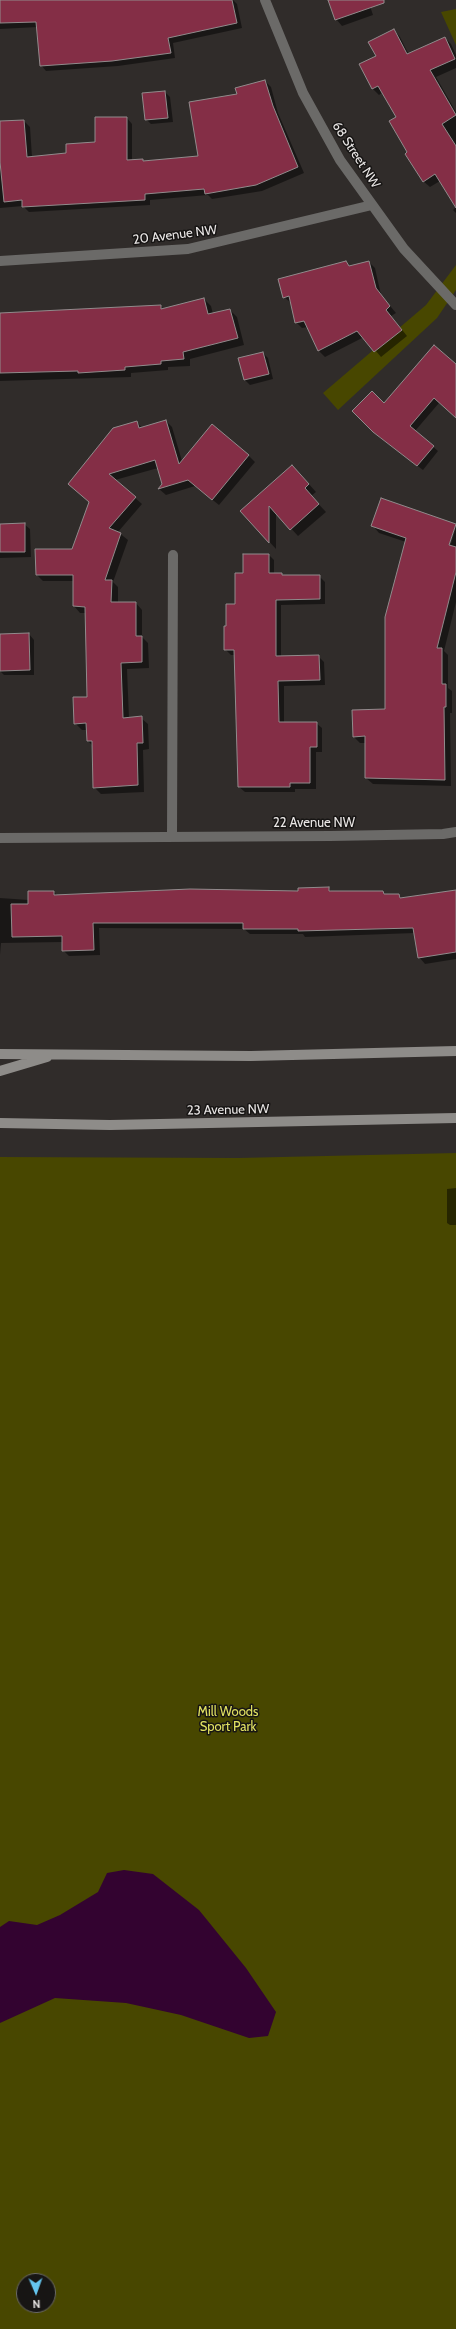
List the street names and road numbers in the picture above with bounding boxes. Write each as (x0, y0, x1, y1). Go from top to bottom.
street label: 68 Street NW (329, 119, 383, 191)
street label: 20 Avenue NW (132, 222, 218, 248)
street label: 22 Avenue NW (273, 815, 355, 831)
street label: 23 Avenue NW (187, 1101, 269, 1119)

